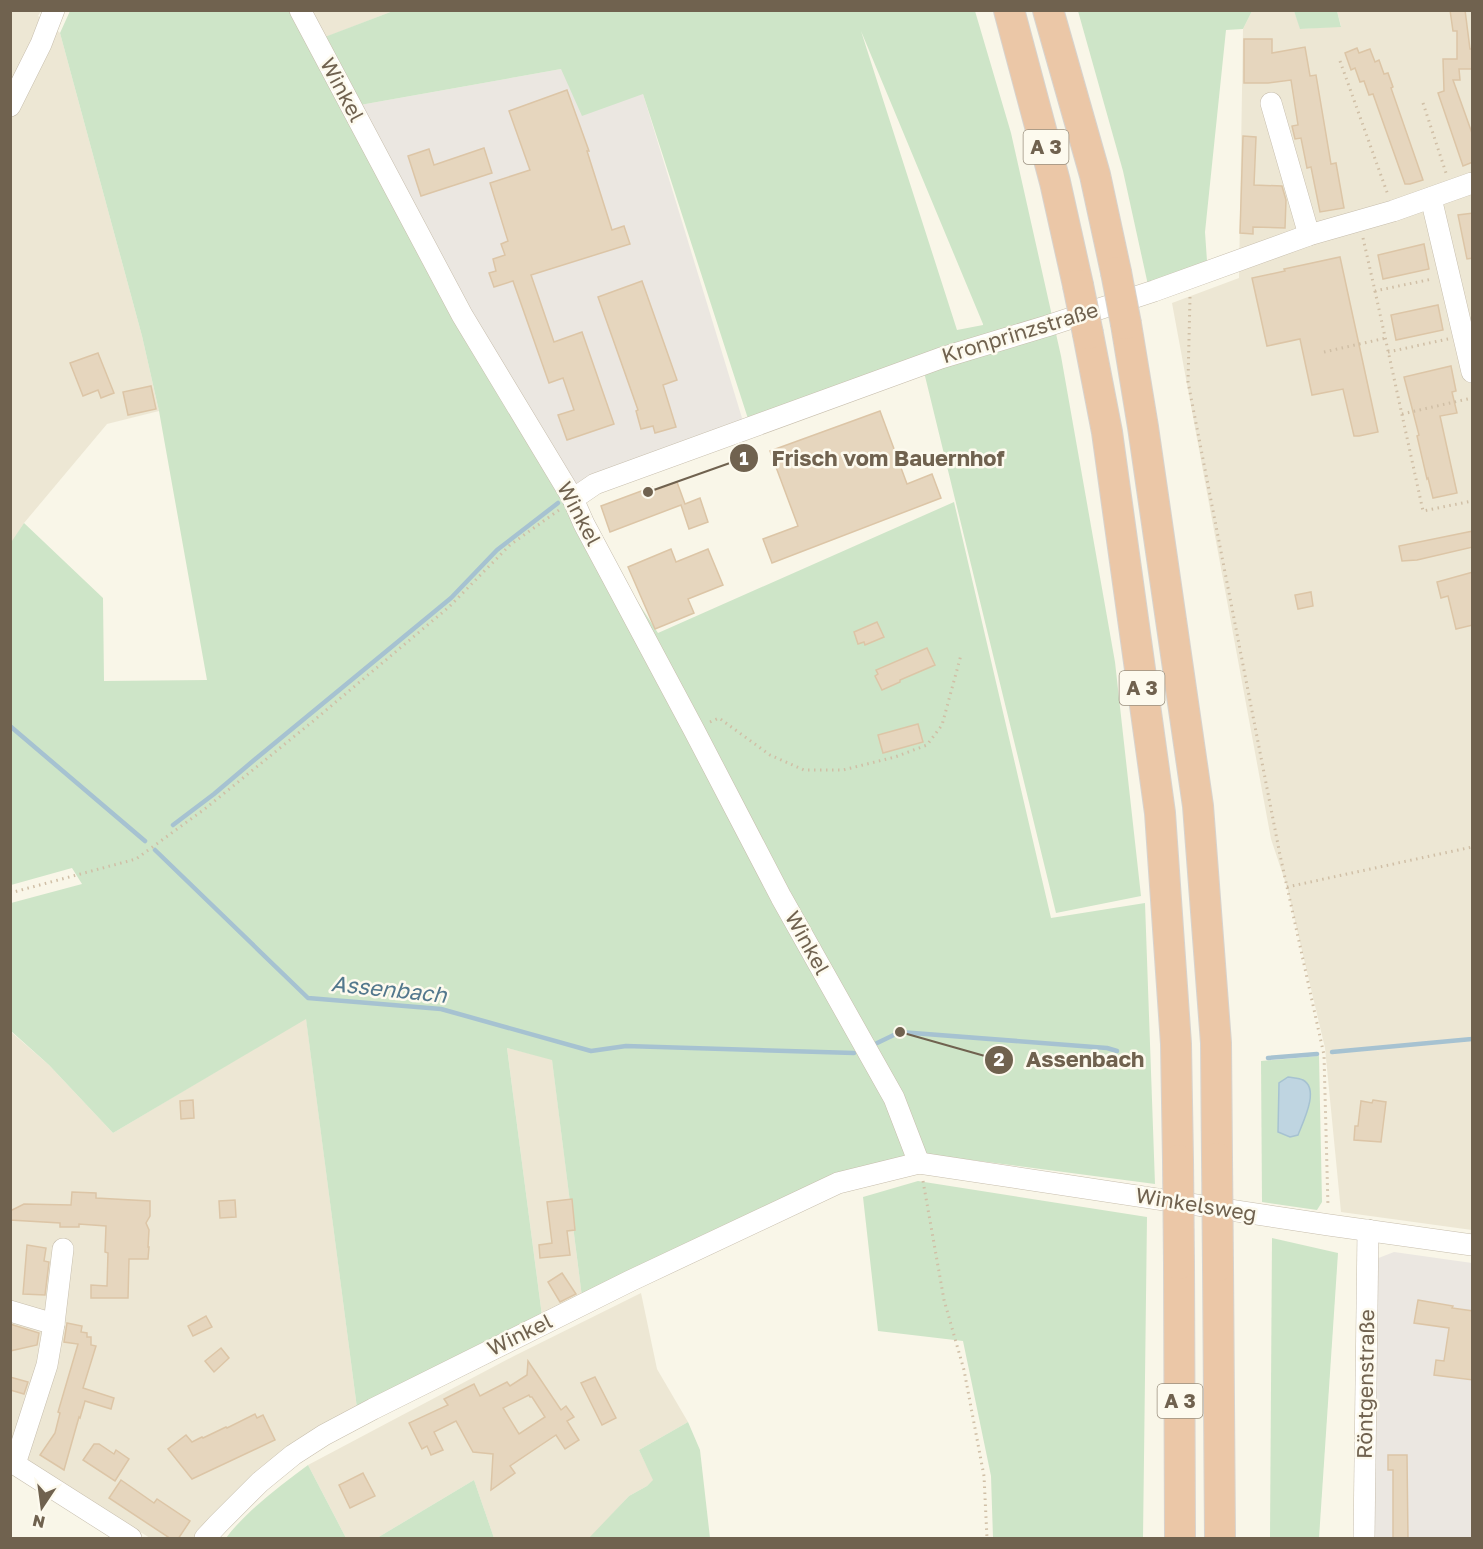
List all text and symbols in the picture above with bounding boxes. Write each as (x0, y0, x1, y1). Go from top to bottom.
street label: Winkel (315, 53, 371, 126)
road number: A 3 (1024, 130, 1068, 164)
street label: Kronprinzstraße (938, 296, 1101, 368)
callout: Frisch vom Bauernhof (729, 438, 1016, 478)
text: Frisch vom Bauernhof (772, 444, 1004, 471)
text: 1 (739, 447, 749, 469)
street label: Winkel (552, 477, 608, 550)
road number: A 3 (1120, 671, 1164, 705)
street label: Winkel (780, 906, 836, 979)
water label: Assenbach (330, 969, 449, 1008)
callout: Assenbach (984, 1040, 1156, 1080)
text: Assenbach (1026, 1045, 1144, 1072)
text: 2 (994, 1048, 1005, 1070)
street label: Winkelsweg (1134, 1182, 1258, 1226)
street label: Winkel (483, 1307, 556, 1361)
street label: Röntgenstraße (1351, 1309, 1379, 1459)
road number: A 3 (1158, 1384, 1202, 1418)
north arrow (12, 1477, 72, 1537)
text: N (30, 1511, 47, 1533)

